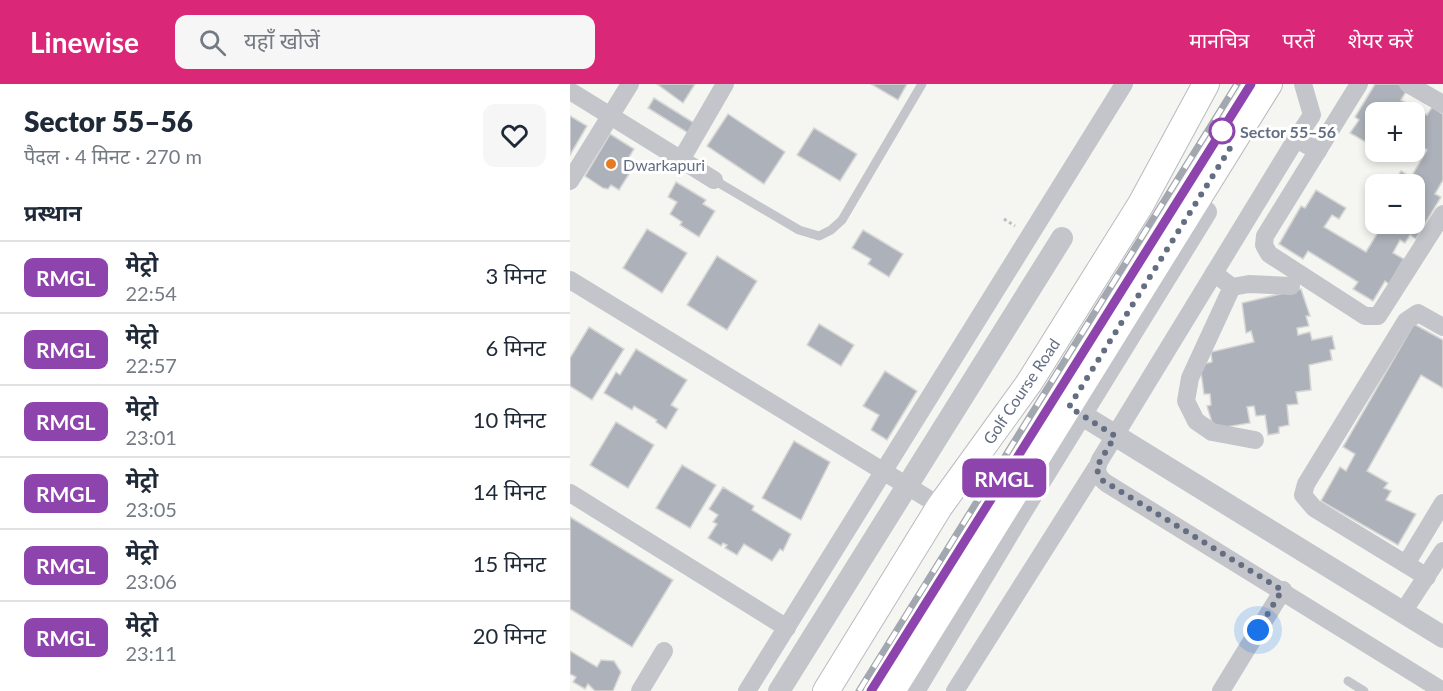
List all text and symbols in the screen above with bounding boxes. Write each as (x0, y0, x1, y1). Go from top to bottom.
search box (175, 15, 595, 69)
text: Linewise (30, 25, 139, 59)
icon: search (196, 26, 229, 59)
text: यहाँ खोजें (244, 27, 320, 54)
text: मानचित्र (1189, 27, 1249, 52)
text: परतें (1282, 27, 1315, 52)
text: शेयर करें (1348, 27, 1413, 52)
map controls (1365, 102, 1425, 234)
button: + (1365, 102, 1425, 162)
text: Sector 55–56 (24, 104, 193, 138)
button: heart (483, 104, 546, 167)
marker: Sector 55–56 (1209, 118, 1235, 144)
place label: Sector 55–56 (1240, 122, 1336, 141)
text: पैदल · 4 मिनट · 270 m (24, 144, 202, 168)
place label: Dwarkapuri (623, 155, 705, 174)
marker: Dwarkapuri (604, 157, 618, 171)
button: − (1365, 174, 1425, 234)
text: प्रस्थान (24, 199, 82, 226)
text: मेट्रो (126, 250, 158, 277)
text: 3 मिनट (485, 262, 546, 289)
text: RMGL (36, 265, 96, 290)
text: 22:54 (126, 281, 177, 305)
text: मेट्रो (126, 322, 158, 349)
text: 6 मिनट (485, 334, 546, 361)
street label: Golf Course Road (979, 335, 1063, 447)
text: RMGL (36, 337, 96, 362)
text: 22:57 (126, 353, 177, 377)
text: मेट्रो (126, 394, 158, 421)
text: 10 मिनट (473, 406, 546, 433)
text: RMGL (36, 409, 96, 434)
text: 23:01 (126, 425, 177, 449)
line badge: RMGL (962, 458, 1046, 498)
text: मेट्रो (126, 466, 158, 493)
text: RMGL (974, 466, 1034, 491)
text: 14 मिनट (473, 478, 546, 505)
text: RMGL (36, 481, 96, 506)
text: 23:05 (126, 497, 177, 521)
text: मेट्रो (126, 538, 158, 565)
text: 15 मिनट (473, 550, 546, 577)
text: RMGL (36, 553, 96, 578)
text: 23:06 (126, 569, 177, 593)
text: मेट्रो (126, 610, 158, 637)
your location (1243, 615, 1273, 645)
text: 20 मिनट (473, 622, 546, 649)
text: RMGL (36, 625, 96, 650)
text: 23:11 (126, 641, 177, 665)

